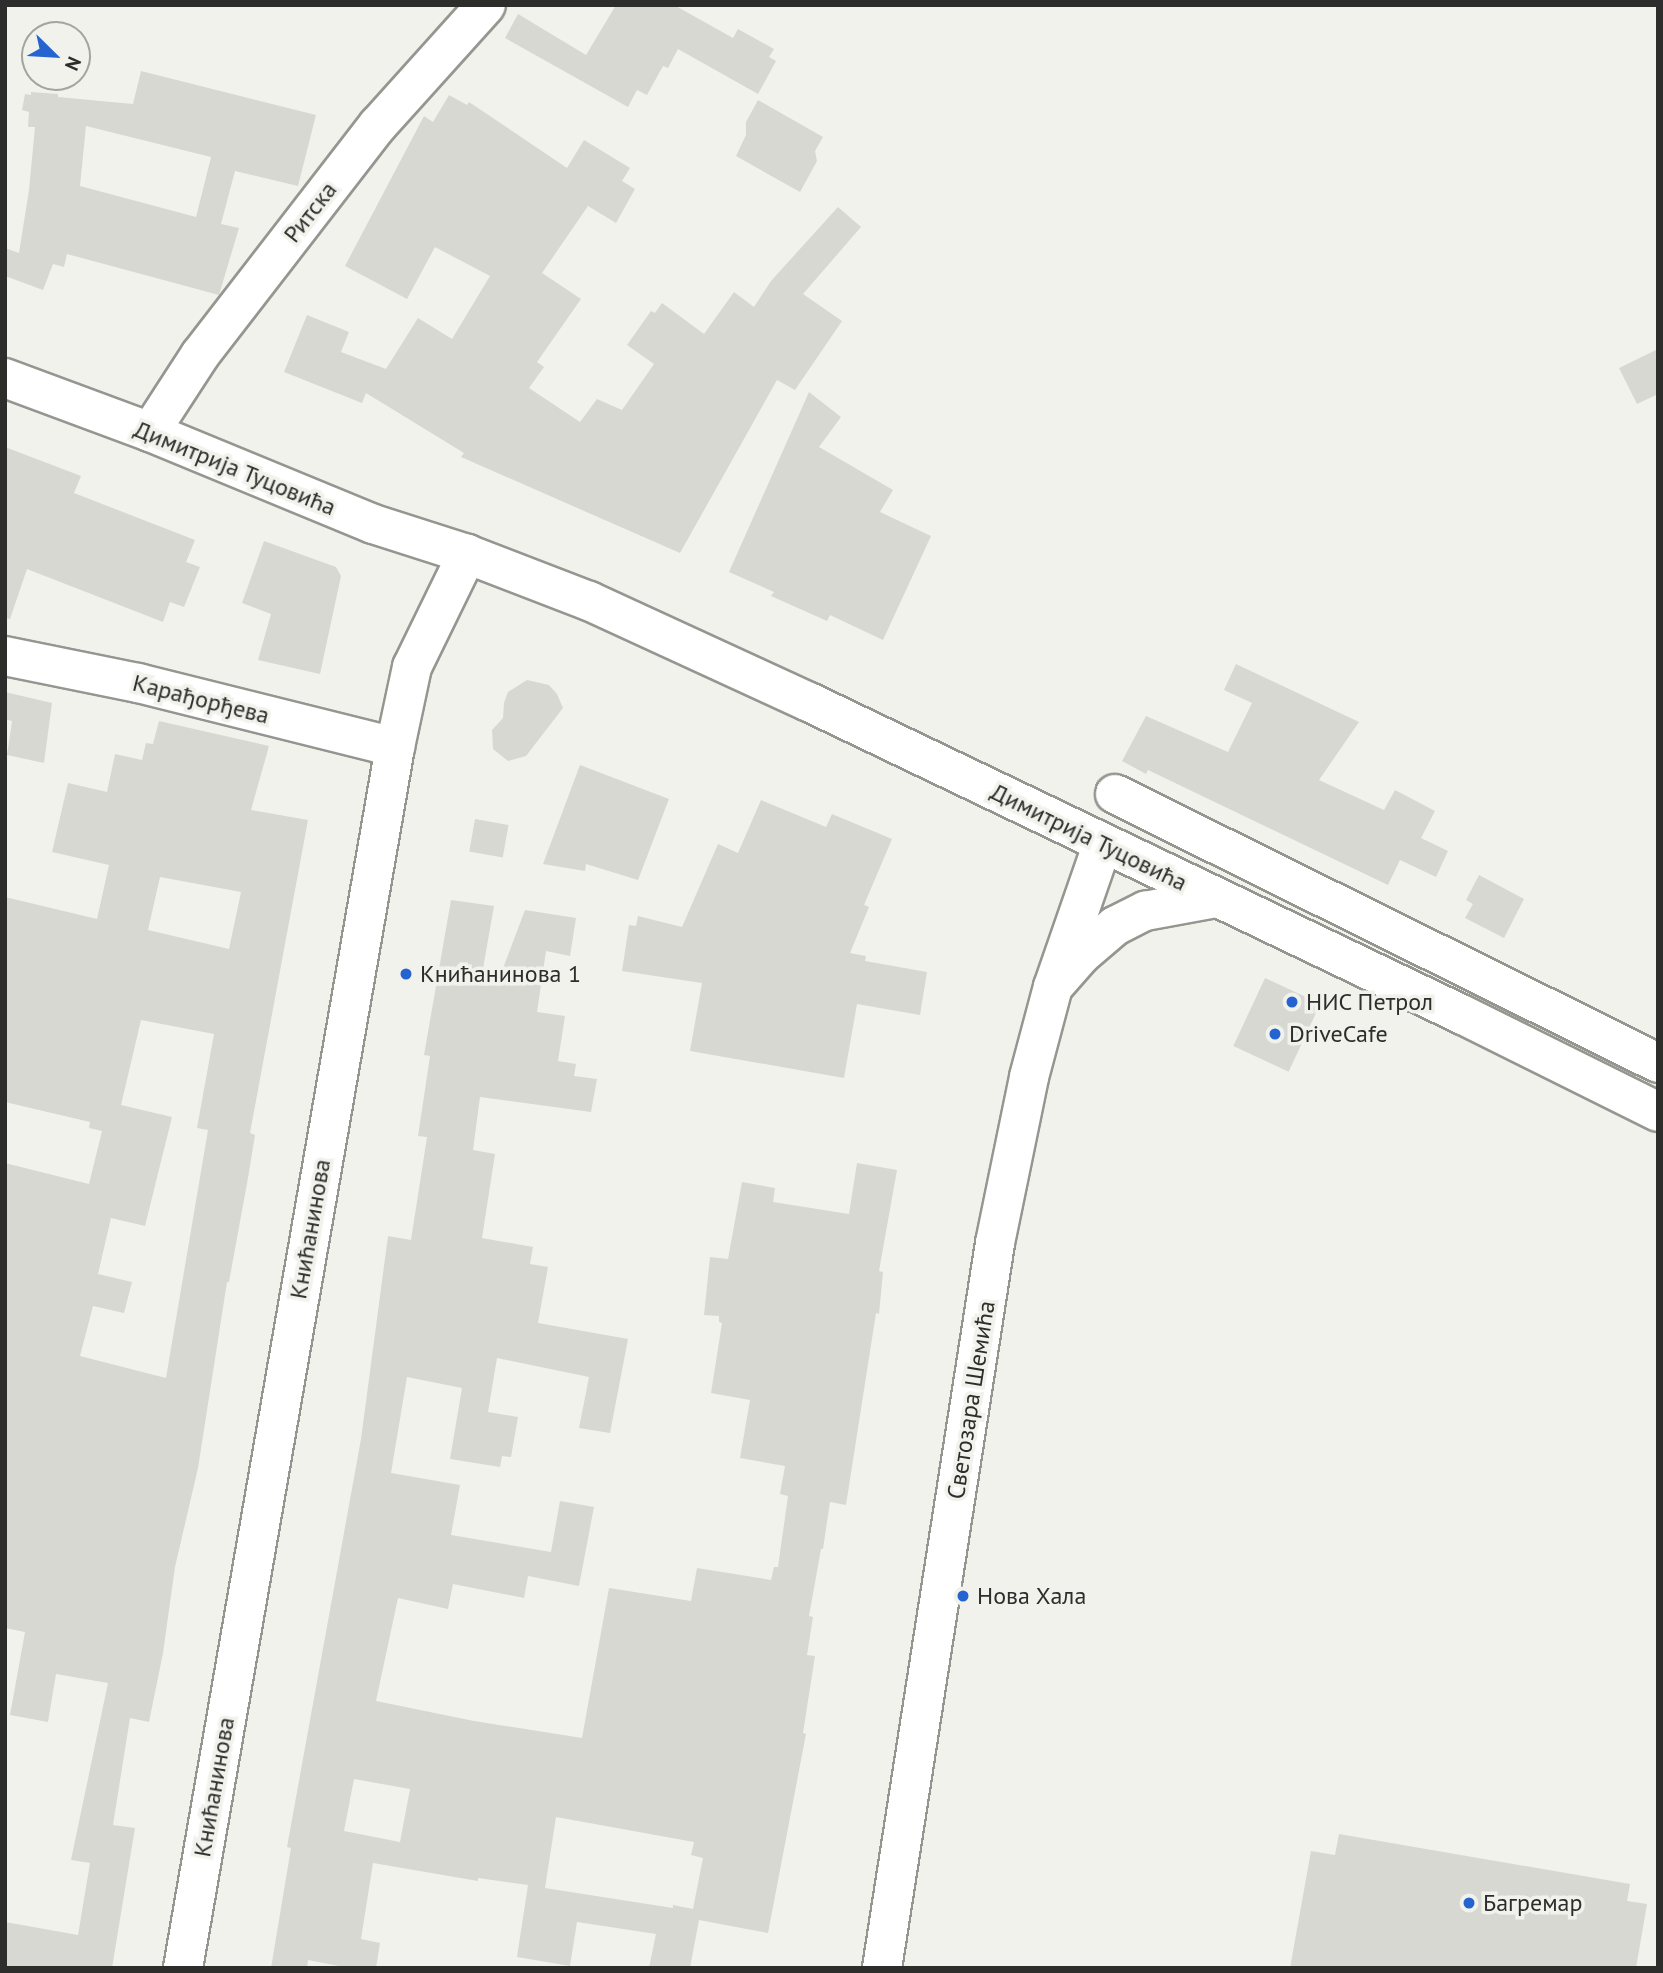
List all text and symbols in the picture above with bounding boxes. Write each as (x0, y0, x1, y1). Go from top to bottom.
north arrow (21, 21, 91, 91)
text: N (60, 53, 87, 74)
street label: Ритска (277, 176, 343, 248)
street label: Димитрија Туцовића (130, 414, 340, 522)
street label: Карађорђева (130, 668, 272, 730)
street label: Димитрија Туцовића (986, 777, 1192, 897)
place label: Книћанинова 1 (420, 960, 581, 988)
marker: Книћанинова 1 (398, 966, 414, 982)
place label: НИС Петрол (1306, 988, 1434, 1016)
marker: НИС Петрол (1284, 994, 1300, 1010)
place label: DriveCafe (1289, 1020, 1388, 1048)
marker: DriveCafe (1267, 1026, 1283, 1042)
street label: Книћанинова (284, 1157, 336, 1301)
street label: Светозара Шемића (941, 1299, 1001, 1501)
place label: Нова Хала (977, 1582, 1087, 1610)
marker: Нова Хала (955, 1588, 971, 1604)
street label: Книћанинова (188, 1715, 240, 1859)
place label: Багремар (1483, 1889, 1583, 1917)
marker: Багремар (1461, 1895, 1477, 1911)

